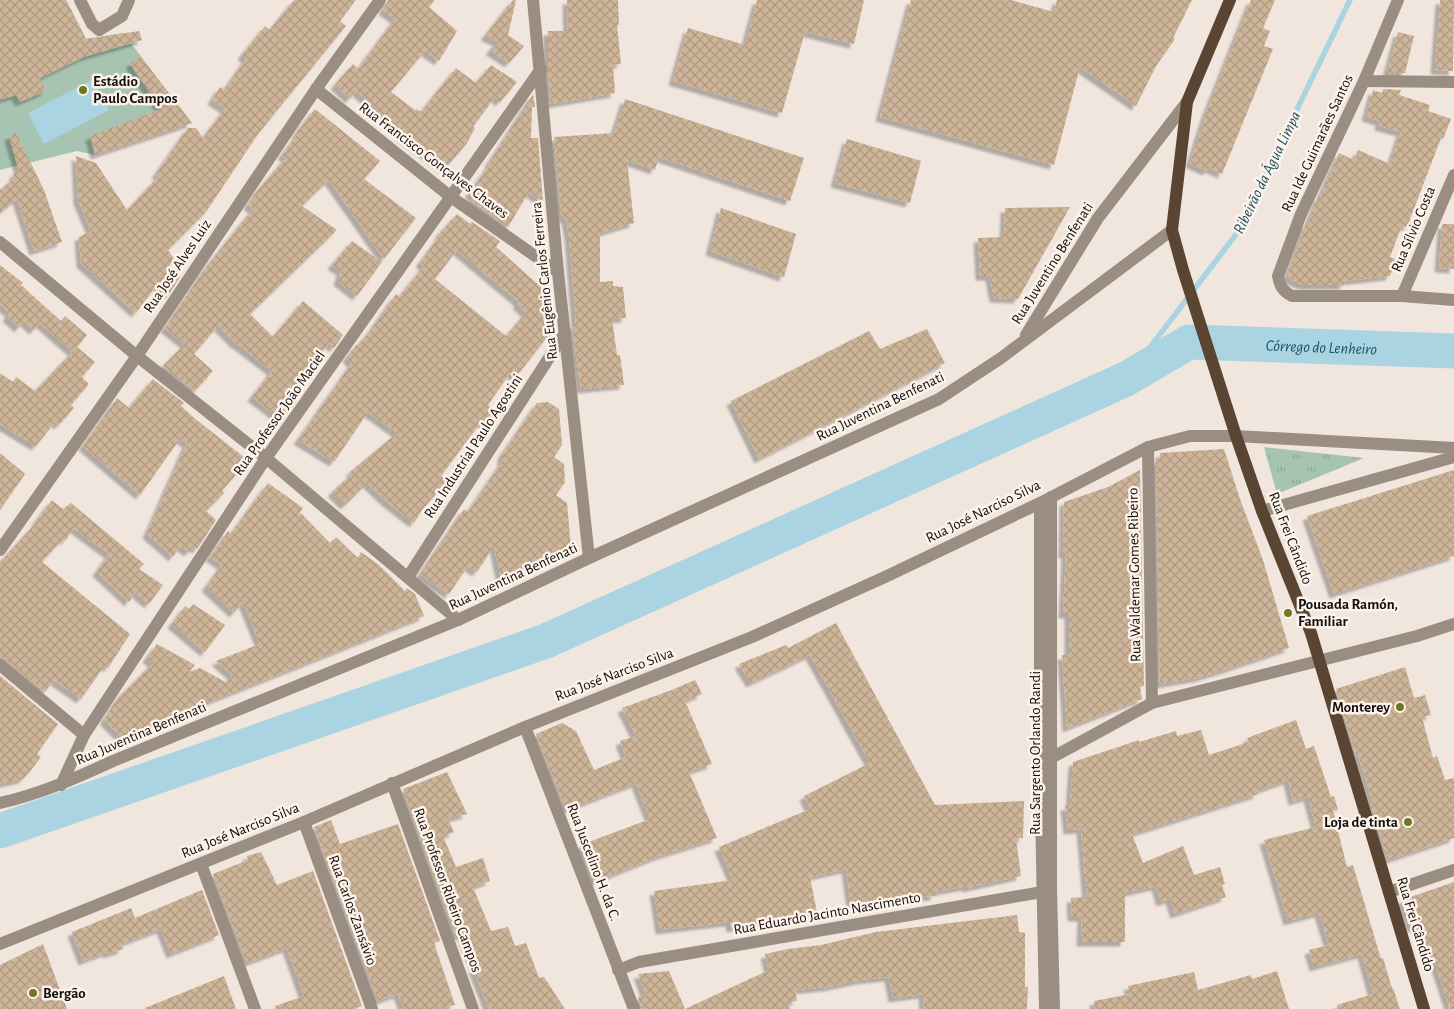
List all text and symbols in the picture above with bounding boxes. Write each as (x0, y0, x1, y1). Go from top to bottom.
street label: Rua Ide Guimarães Santos (1279, 72, 1356, 214)
place label: Estádio Paulo Campos (93, 74, 178, 106)
marker: Estádio Paulo Campos (77, 84, 89, 96)
street label: Rua Francisco Gonçalves Chaves (356, 99, 511, 221)
water label: Ribeirão da Água Limpa (1228, 108, 1304, 237)
street label: Rua Sílvio Costa (1389, 184, 1438, 274)
street label: Rua Juventino Benfenati (1009, 200, 1096, 327)
street label: Rua Eugênio Carlos Ferreira (529, 201, 560, 360)
street label: Rua José Alves Luiz (141, 217, 214, 316)
water label: Córrego do Lenheiro (1265, 338, 1378, 357)
street label: Rua Professor João Maciel (231, 348, 328, 478)
street label: Rua Juventina Benfenati (814, 369, 946, 444)
street label: Rua Industrial Paulo Agostini (421, 372, 526, 521)
street label: Rua José Narciso Silva (924, 477, 1043, 546)
street label: Rua Waldemar Gomes Ribeiro (1125, 488, 1144, 662)
street label: Rua Frei Cândido (1266, 490, 1315, 586)
street label: Rua Juventina Benfenati (447, 540, 580, 613)
place label: Pousada Ramón, Familiar (1298, 597, 1398, 629)
marker: Pousada Ramón, Familiar (1282, 607, 1294, 619)
street label: Rua José Narciso Silva (553, 645, 676, 704)
street label: Rua Sargento Orlando Randi (1028, 671, 1043, 835)
street label: Rua Juventina Benfenati (74, 699, 209, 768)
place label: Monterey (1332, 700, 1390, 715)
marker: Monterey (1394, 701, 1406, 713)
street label: Rua José Narciso Silva (179, 800, 301, 861)
street label: Rua Juscelino H. da C. (564, 801, 623, 923)
street label: Rua Professor Ribeiro Campos (411, 806, 484, 974)
place label: Loja de tinta (1324, 815, 1398, 830)
marker: Loja de tinta (1402, 816, 1414, 828)
street label: Rua Carlos Zansávio (326, 853, 379, 967)
street label: Rua Frei Cândido (1394, 875, 1437, 973)
street label: Rua Eduardo Jacinto Nascimento (732, 890, 922, 937)
place label: Bergão (43, 986, 86, 1001)
marker: Bergão (27, 987, 39, 999)

